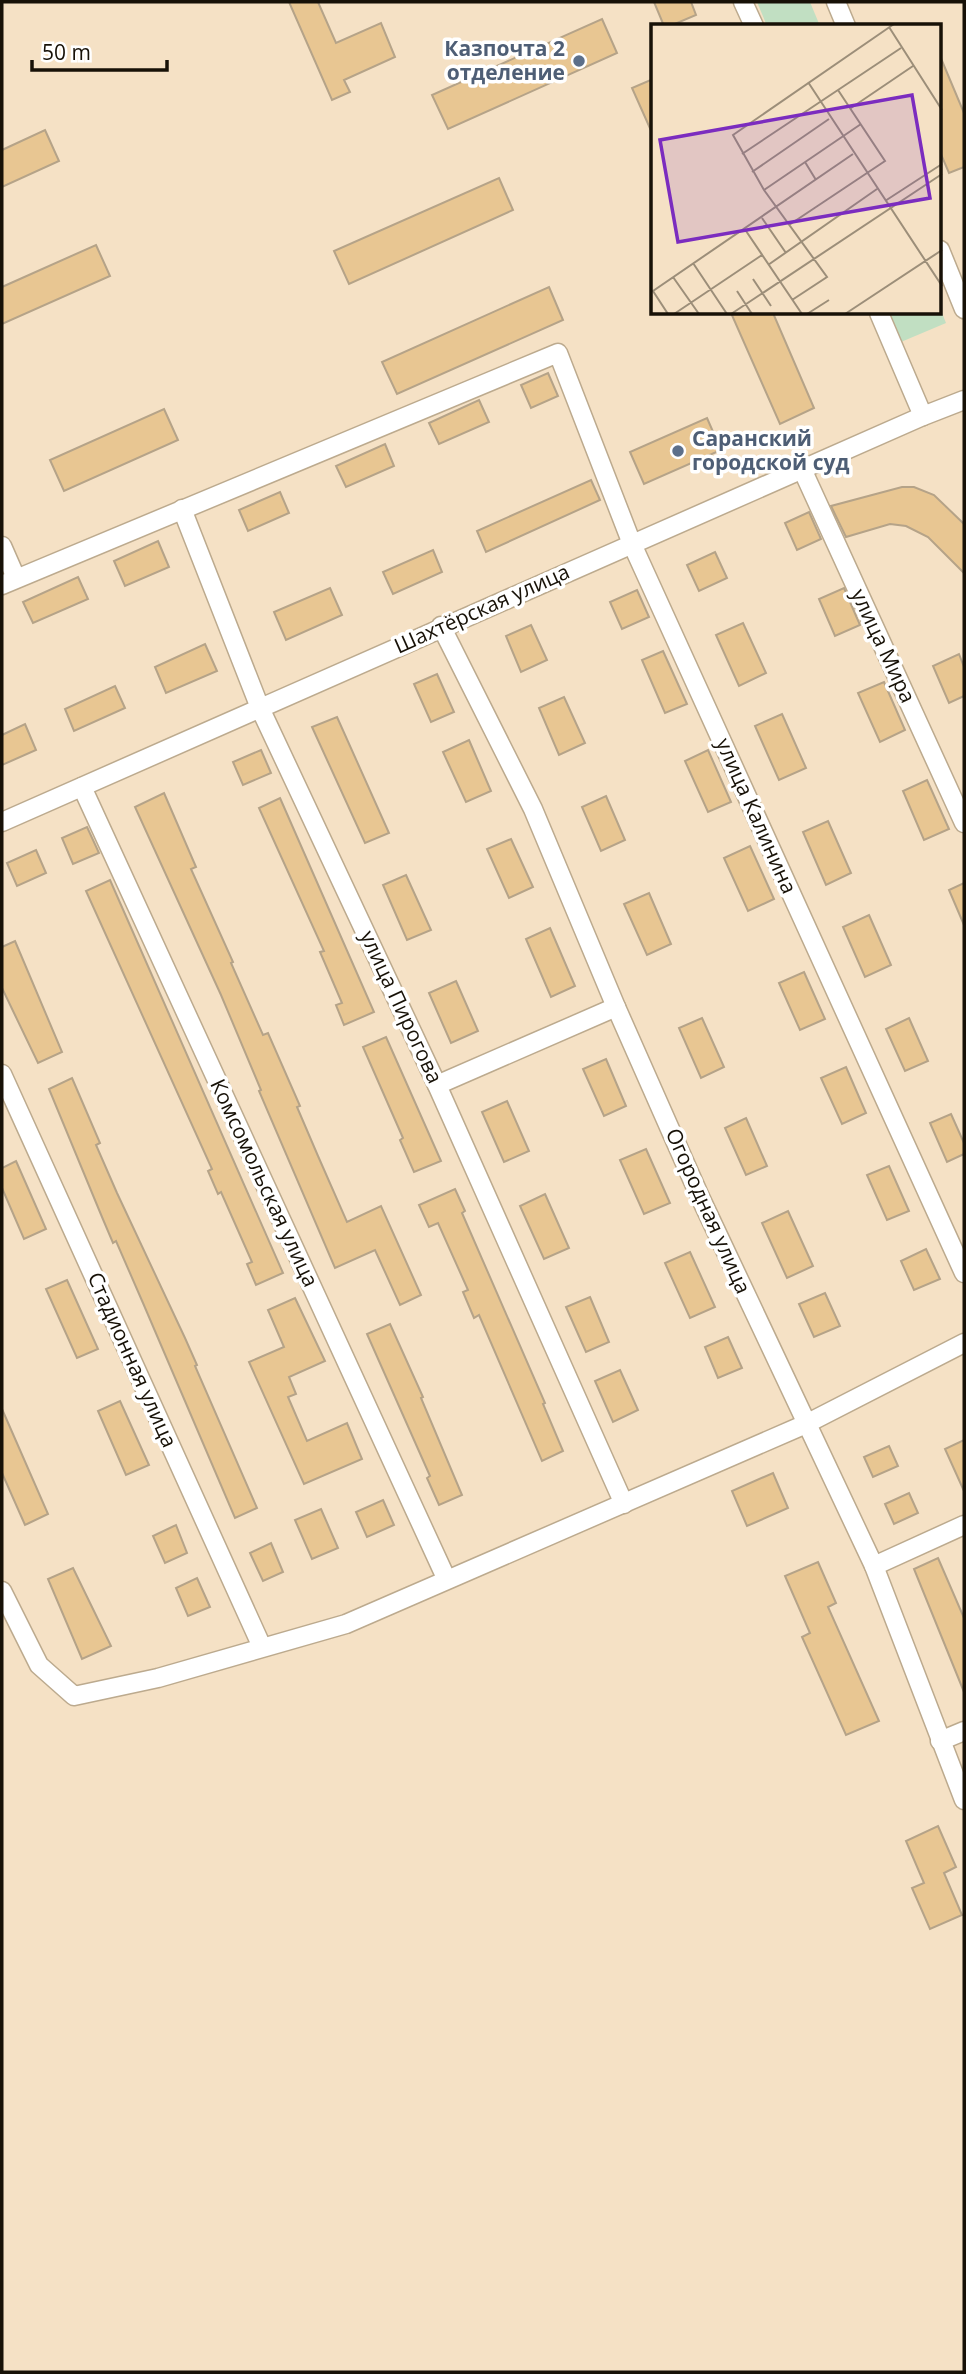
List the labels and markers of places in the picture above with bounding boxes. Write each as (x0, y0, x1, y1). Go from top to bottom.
place label: Казпочта 2 отделение (444, 34, 565, 86)
marker: Казпочта 2 отделение (571, 53, 587, 69)
place label: Саранский городской суд (692, 424, 849, 476)
marker: Саранский городской суд (670, 443, 686, 459)

